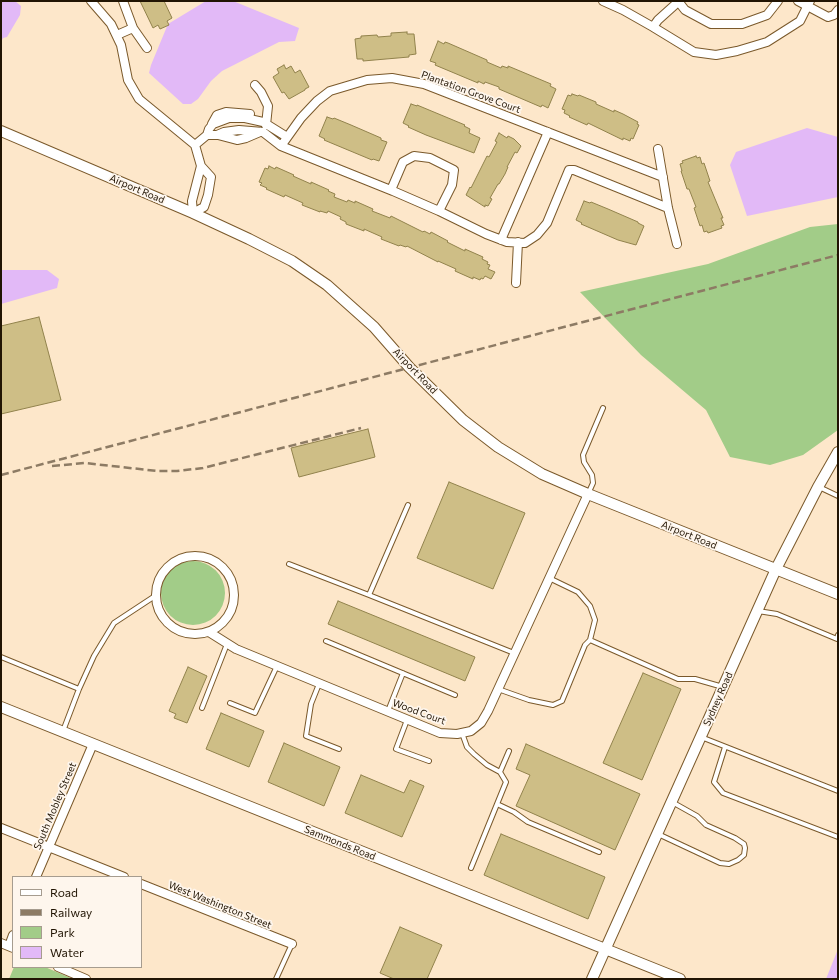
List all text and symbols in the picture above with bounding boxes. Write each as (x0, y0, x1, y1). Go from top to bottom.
street label: Plantation Grove Court (420, 68, 522, 116)
street label: Airport Road (108, 172, 166, 206)
street label: Airport Road (390, 346, 440, 396)
street label: Airport Road (660, 518, 718, 552)
street label: Sydney Road (701, 670, 735, 728)
street label: Wood Court (391, 697, 447, 727)
street label: South Mobley Street (31, 761, 79, 851)
street label: Sammonds Road (303, 823, 377, 863)
legend (12, 876, 142, 968)
street label: West Washington Street (167, 879, 273, 931)
text: Road (50, 885, 78, 899)
text: Railway (50, 905, 92, 919)
text: Park (50, 925, 75, 939)
text: Water (50, 945, 84, 959)

